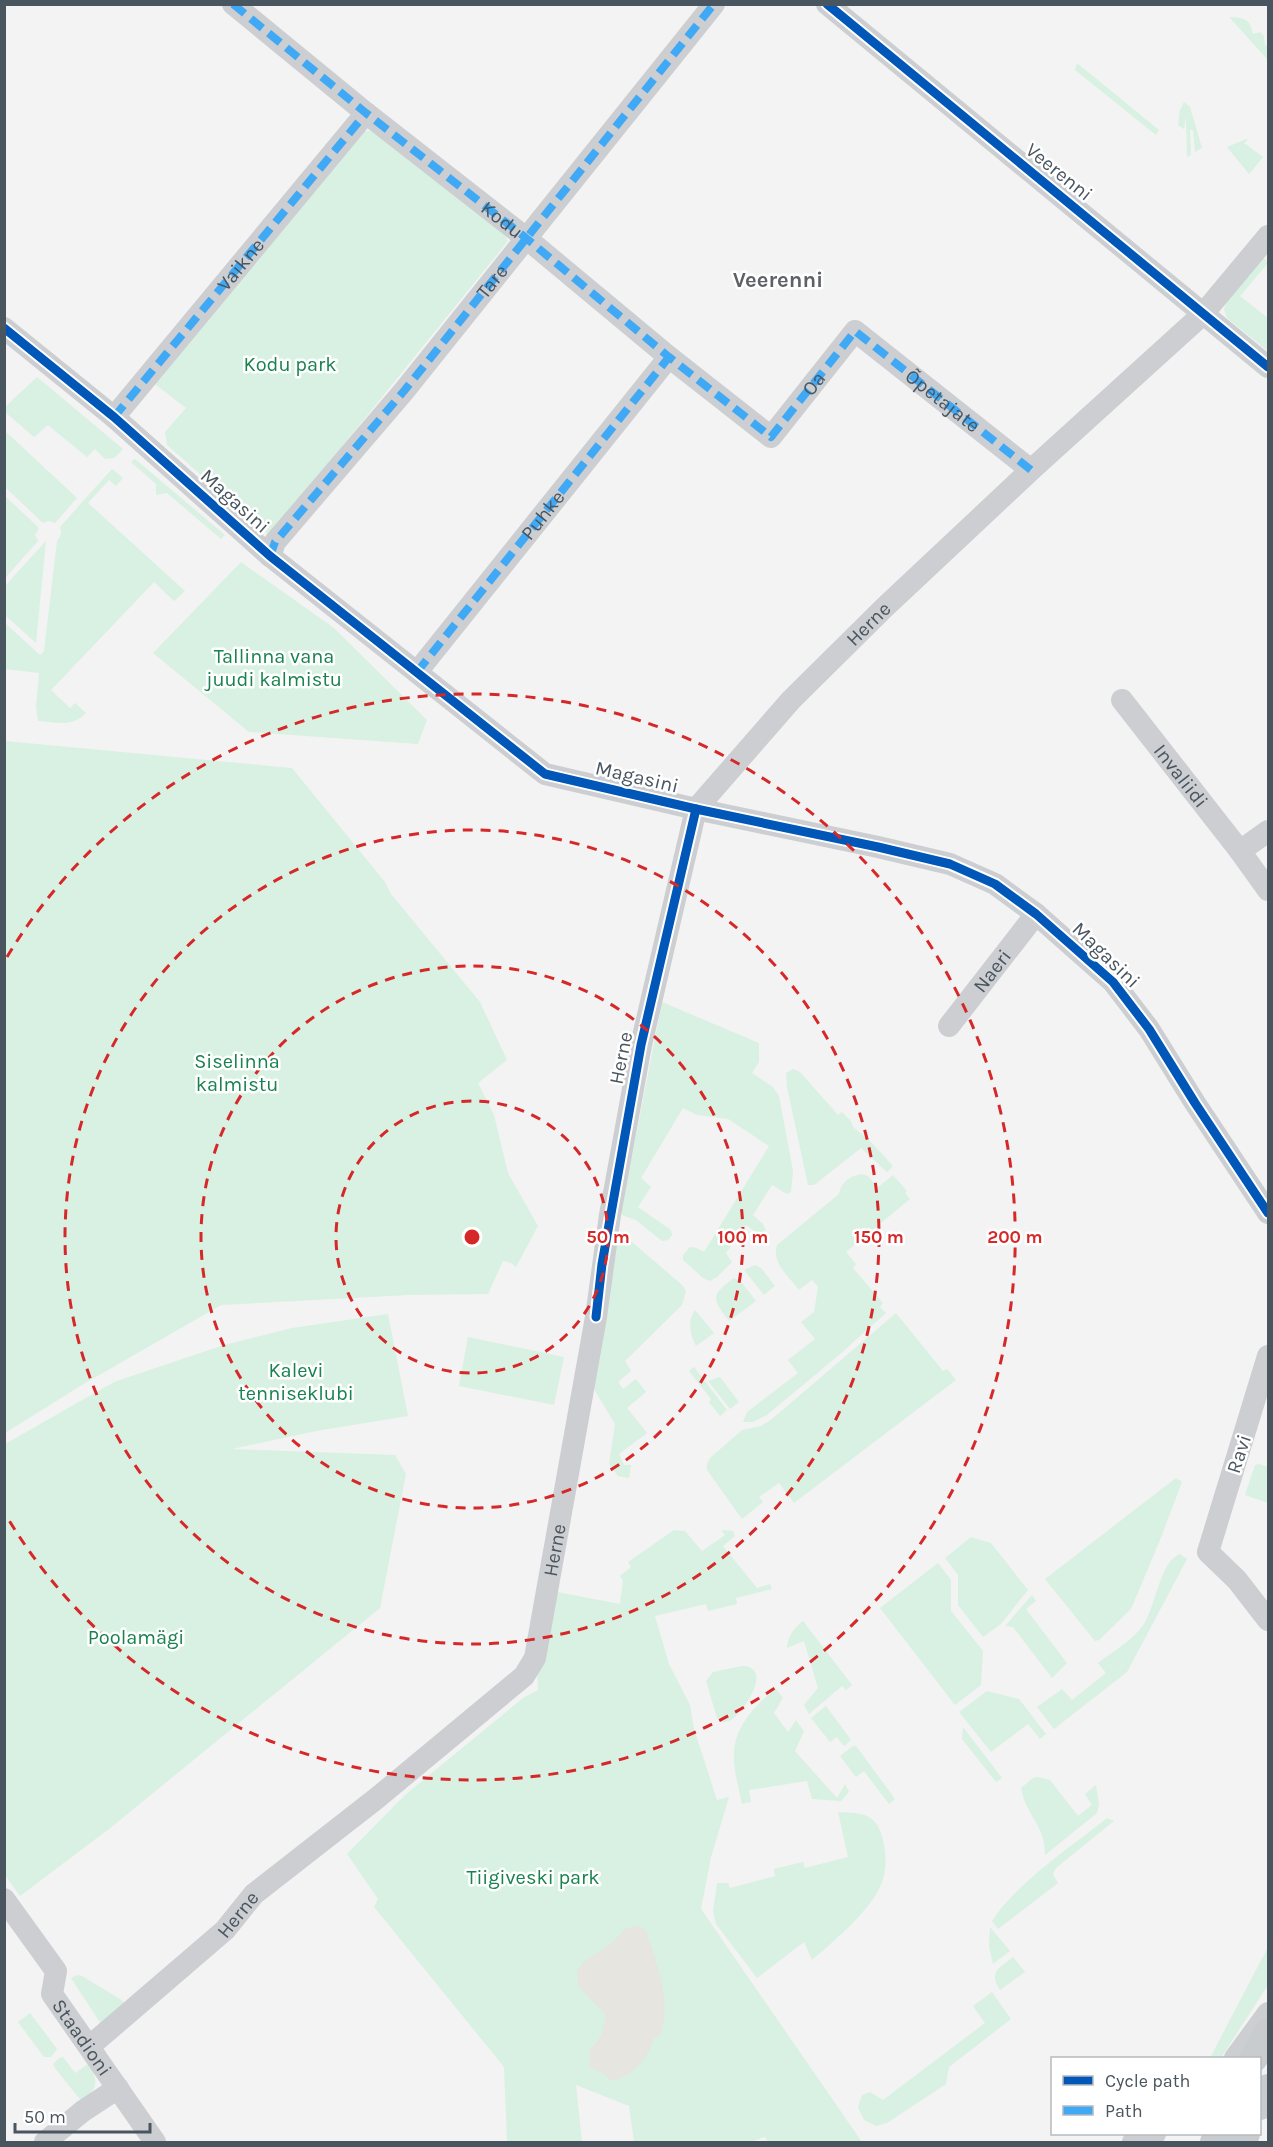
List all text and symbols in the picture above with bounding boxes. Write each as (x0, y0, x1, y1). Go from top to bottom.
street label: Veerenni (1021, 138, 1097, 206)
street label: Kodu (477, 196, 528, 243)
street label: Vaikne (212, 234, 269, 295)
street label: Tare (471, 260, 512, 303)
district label: Veerenni (733, 267, 823, 293)
park label: Kodu park (244, 353, 337, 376)
street label: Õpetajate (901, 364, 985, 437)
street label: Oa (797, 367, 830, 400)
street label: Magasini (196, 464, 274, 538)
street label: Puhke (516, 486, 569, 544)
street label: Herne (841, 597, 895, 651)
park label: Tallinna vana juudi kalmistu (204, 645, 342, 691)
street label: Invaliidi (1149, 739, 1213, 812)
street label: Magasini (593, 756, 681, 798)
street label: Magasini (1068, 917, 1144, 993)
street label: Naeri (968, 945, 1016, 997)
street label: Herne (605, 1030, 637, 1086)
park label: Siselinna kalmistu (194, 1050, 280, 1096)
text: 50 m (586, 1226, 630, 1248)
text: 100 m (718, 1226, 768, 1248)
text: 150 m (854, 1226, 904, 1248)
text: 200 m (987, 1226, 1043, 1248)
centre of rings (462, 1227, 482, 1247)
park label: Kalevi tenniseklubi (238, 1359, 354, 1405)
street label: Ravi (1222, 1432, 1256, 1476)
street label: Herne (538, 1522, 570, 1578)
park label: Poolamägi (88, 1626, 184, 1649)
park label: Tiigiveski park (466, 1866, 600, 1889)
street label: Herne (212, 1886, 263, 1942)
street label: Staadioni (47, 1994, 117, 2080)
legend (1051, 2057, 1261, 2135)
text: Cycle path (1105, 2070, 1190, 2092)
scale bar (15, 2096, 150, 2134)
text: Path (1105, 2100, 1143, 2122)
text: 50 m (24, 2106, 66, 2128)

